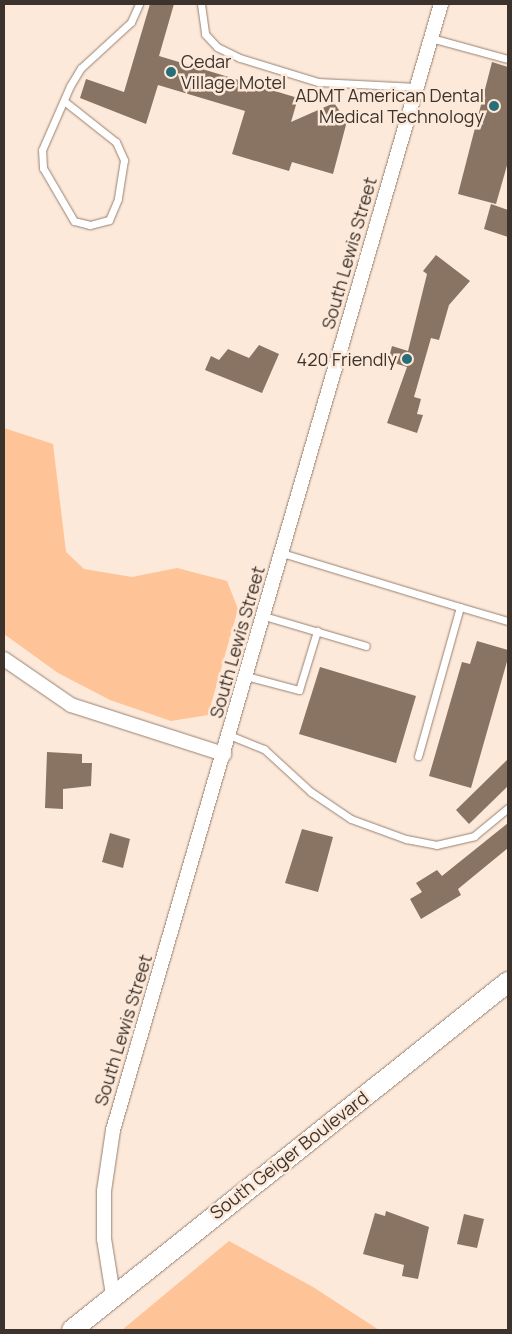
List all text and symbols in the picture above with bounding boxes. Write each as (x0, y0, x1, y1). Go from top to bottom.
place label: Cedar Village Motel (181, 51, 286, 94)
marker: Cedar Village Motel (165, 66, 177, 78)
place label: ADMT American Dental Medical Technology (295, 85, 484, 128)
marker: ADMT American Dental Medical Technology (488, 100, 500, 112)
street label: South Lewis Street (317, 174, 381, 332)
place label: 420 Friendly (297, 348, 397, 370)
marker: 420 Friendly (401, 353, 413, 365)
street label: South Lewis Street (205, 563, 269, 721)
street label: South Lewis Street (90, 952, 156, 1108)
street label: South Geiger Boulevard (206, 1086, 372, 1224)

